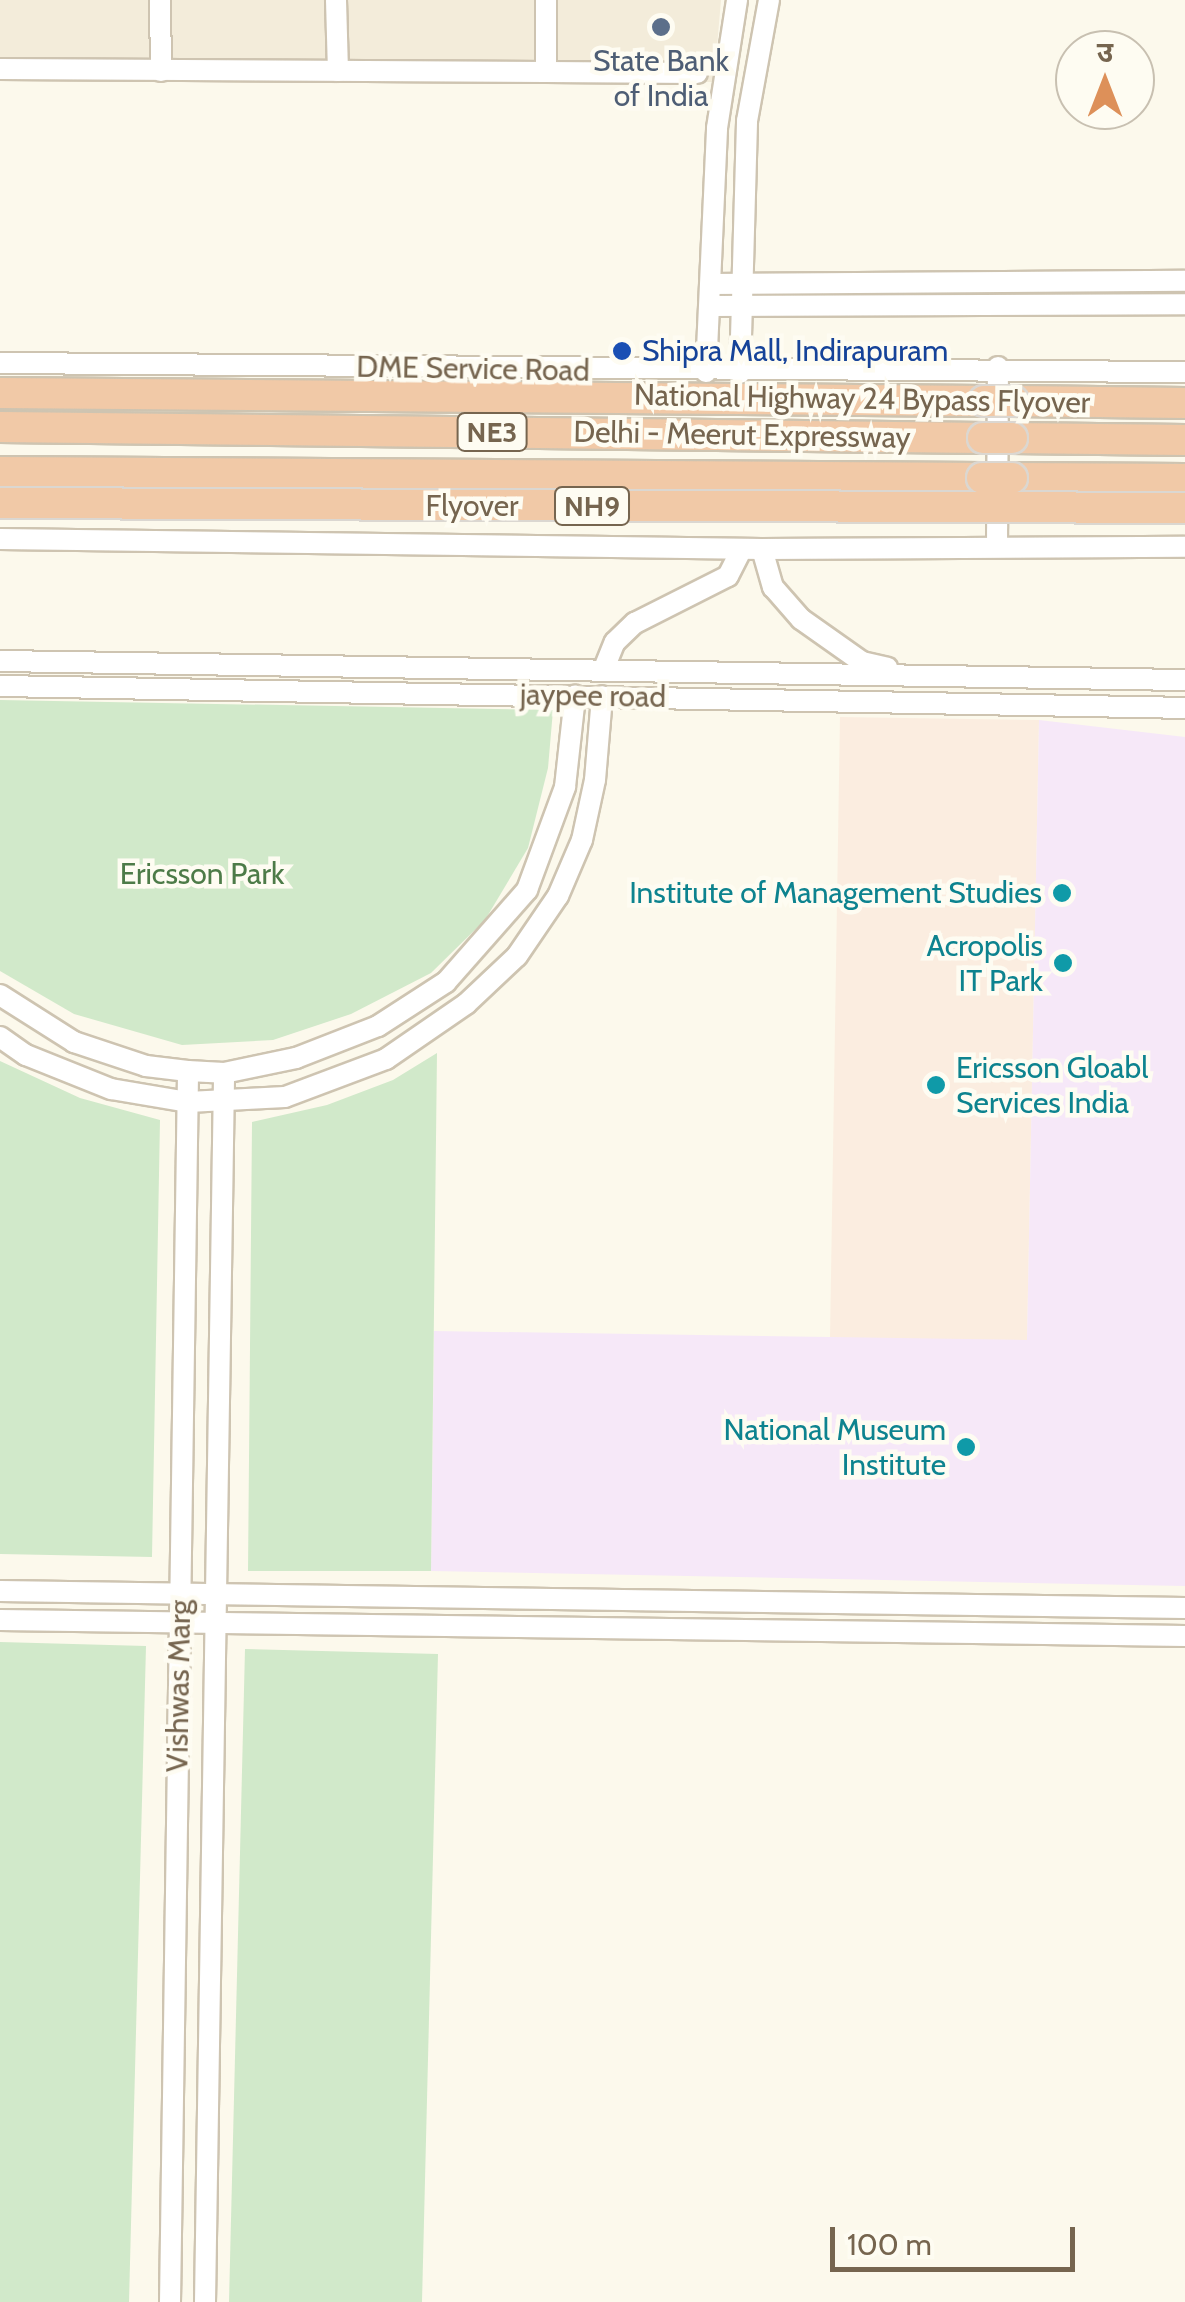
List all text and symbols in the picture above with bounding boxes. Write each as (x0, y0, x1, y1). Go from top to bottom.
marker: State Bank of India (650, 16, 672, 38)
north arrow (1055, 30, 1155, 130)
text: उ (1097, 35, 1113, 69)
place label: State Bank of India (593, 43, 729, 114)
place label: Shipra Mall, Indirapuram (642, 333, 948, 369)
marker: Shipra Mall, Indirapuram (611, 340, 633, 362)
street label: DME Service Road (356, 349, 590, 389)
street label: National Highway 24 Bypass Flyover (634, 377, 1090, 421)
road number: NE3 (454, 409, 530, 455)
street label: Delhi - Meerut Expressway (573, 414, 911, 456)
road number: NH9 (552, 483, 632, 529)
street label: Flyover (426, 488, 518, 524)
street label: jaypee road (520, 677, 666, 715)
park label: Ericsson Park (120, 856, 284, 892)
place label: Institute of Management Studies (629, 875, 1042, 911)
marker: Institute of Management Studies (1051, 882, 1073, 904)
place label: Acropolis IT Park (927, 928, 1043, 998)
marker: Acropolis IT Park (1052, 952, 1074, 974)
place label: Ericsson Gloabl Services India (956, 1050, 1148, 1120)
marker: Ericsson Gloabl Services India (925, 1074, 947, 1096)
place label: National Museum Institute (724, 1412, 946, 1482)
marker: National Museum Institute (955, 1436, 977, 1458)
street label: Vishwas Marg (159, 1599, 199, 1773)
scale bar (835, 2207, 1080, 2269)
text: 100 m (847, 2226, 932, 2263)

